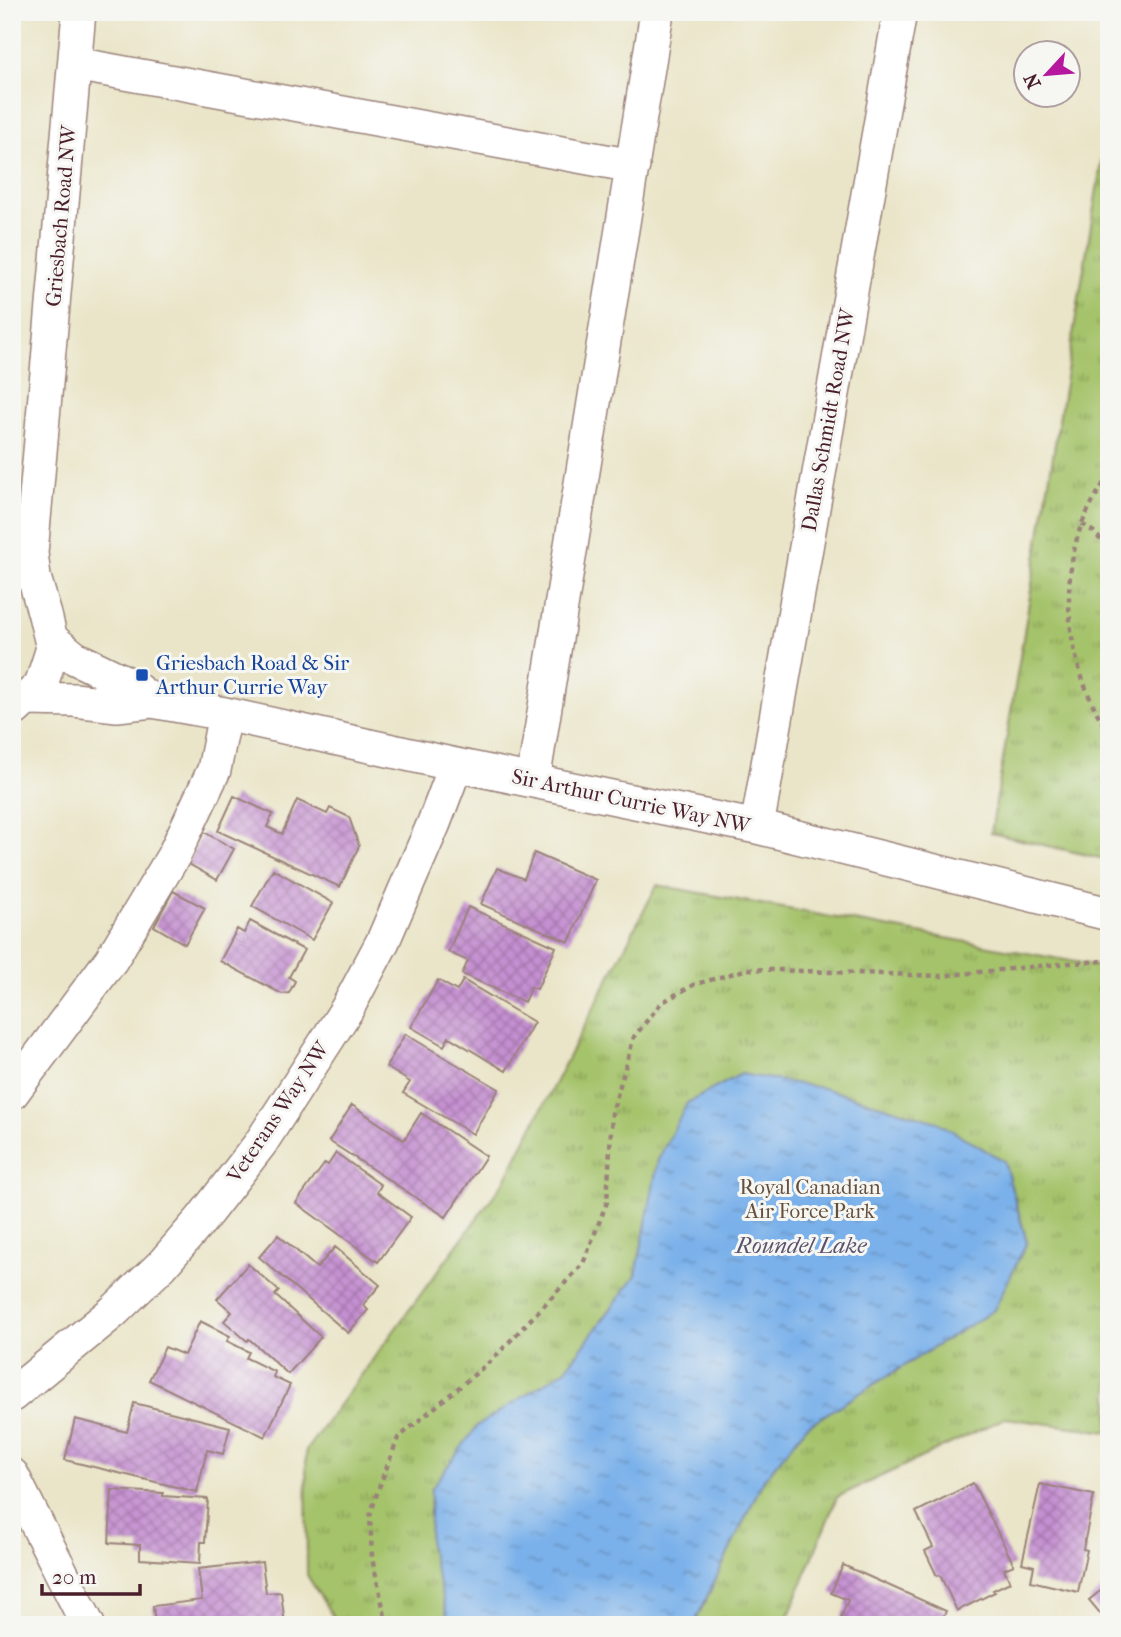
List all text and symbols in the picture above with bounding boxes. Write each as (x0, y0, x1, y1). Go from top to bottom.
north arrow (1012, 38, 1082, 108)
text: N (1019, 69, 1046, 92)
street label: Griesbach Road NW (41, 123, 81, 308)
street label: Dallas Schmidt Road NW (797, 305, 860, 533)
place label: Griesbach Road & Sir Arthur Currie Way (155, 651, 349, 699)
marker: Griesbach Road & Sir Arthur Currie Way (134, 667, 150, 683)
street label: Sir Arthur Currie Way NW (510, 764, 754, 838)
street label: Veterans Way NW (221, 1036, 335, 1188)
park label: Royal Canadian Air Force Park (739, 1175, 881, 1223)
water label: Roundel Lake (733, 1232, 867, 1259)
scale bar (42, 1553, 140, 1597)
text: 20 m (52, 1565, 97, 1589)

